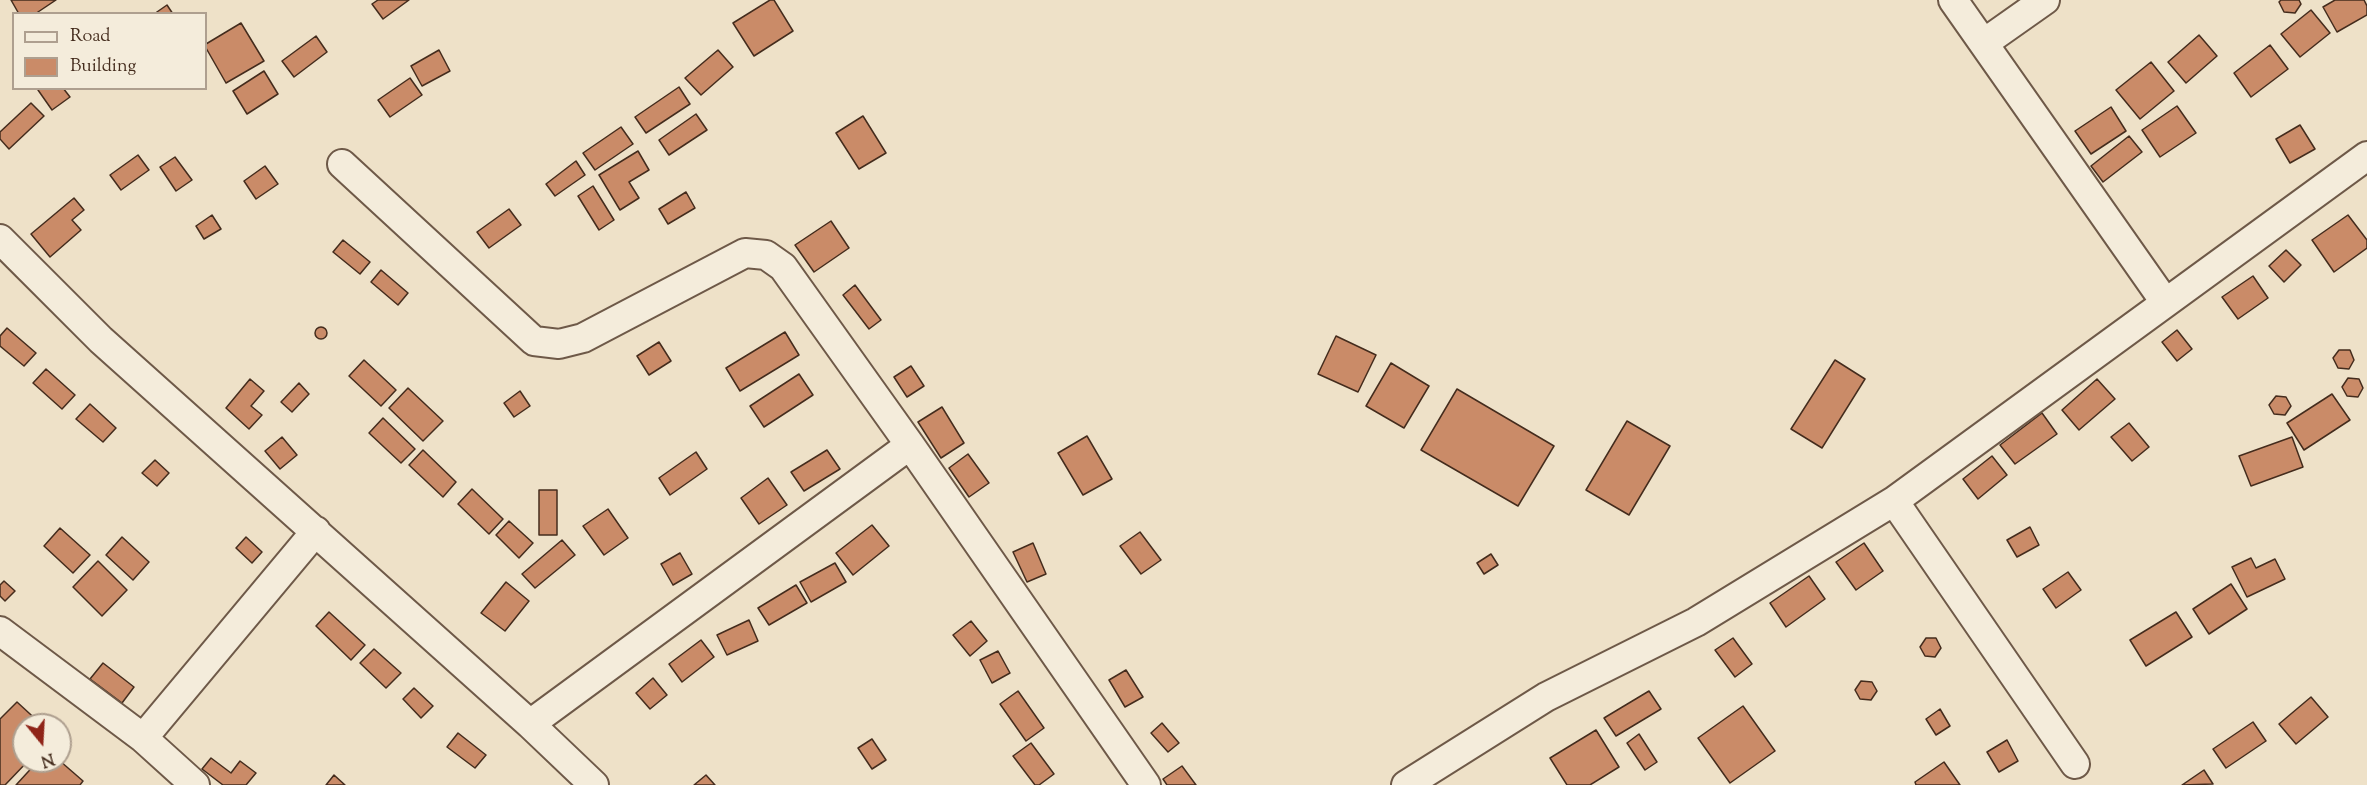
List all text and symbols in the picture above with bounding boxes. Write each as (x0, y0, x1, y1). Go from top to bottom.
legend (12, 12, 207, 90)
text: Road (70, 24, 110, 50)
text: Building (70, 54, 136, 80)
north arrow (12, 713, 72, 773)
text: N (37, 746, 57, 772)

